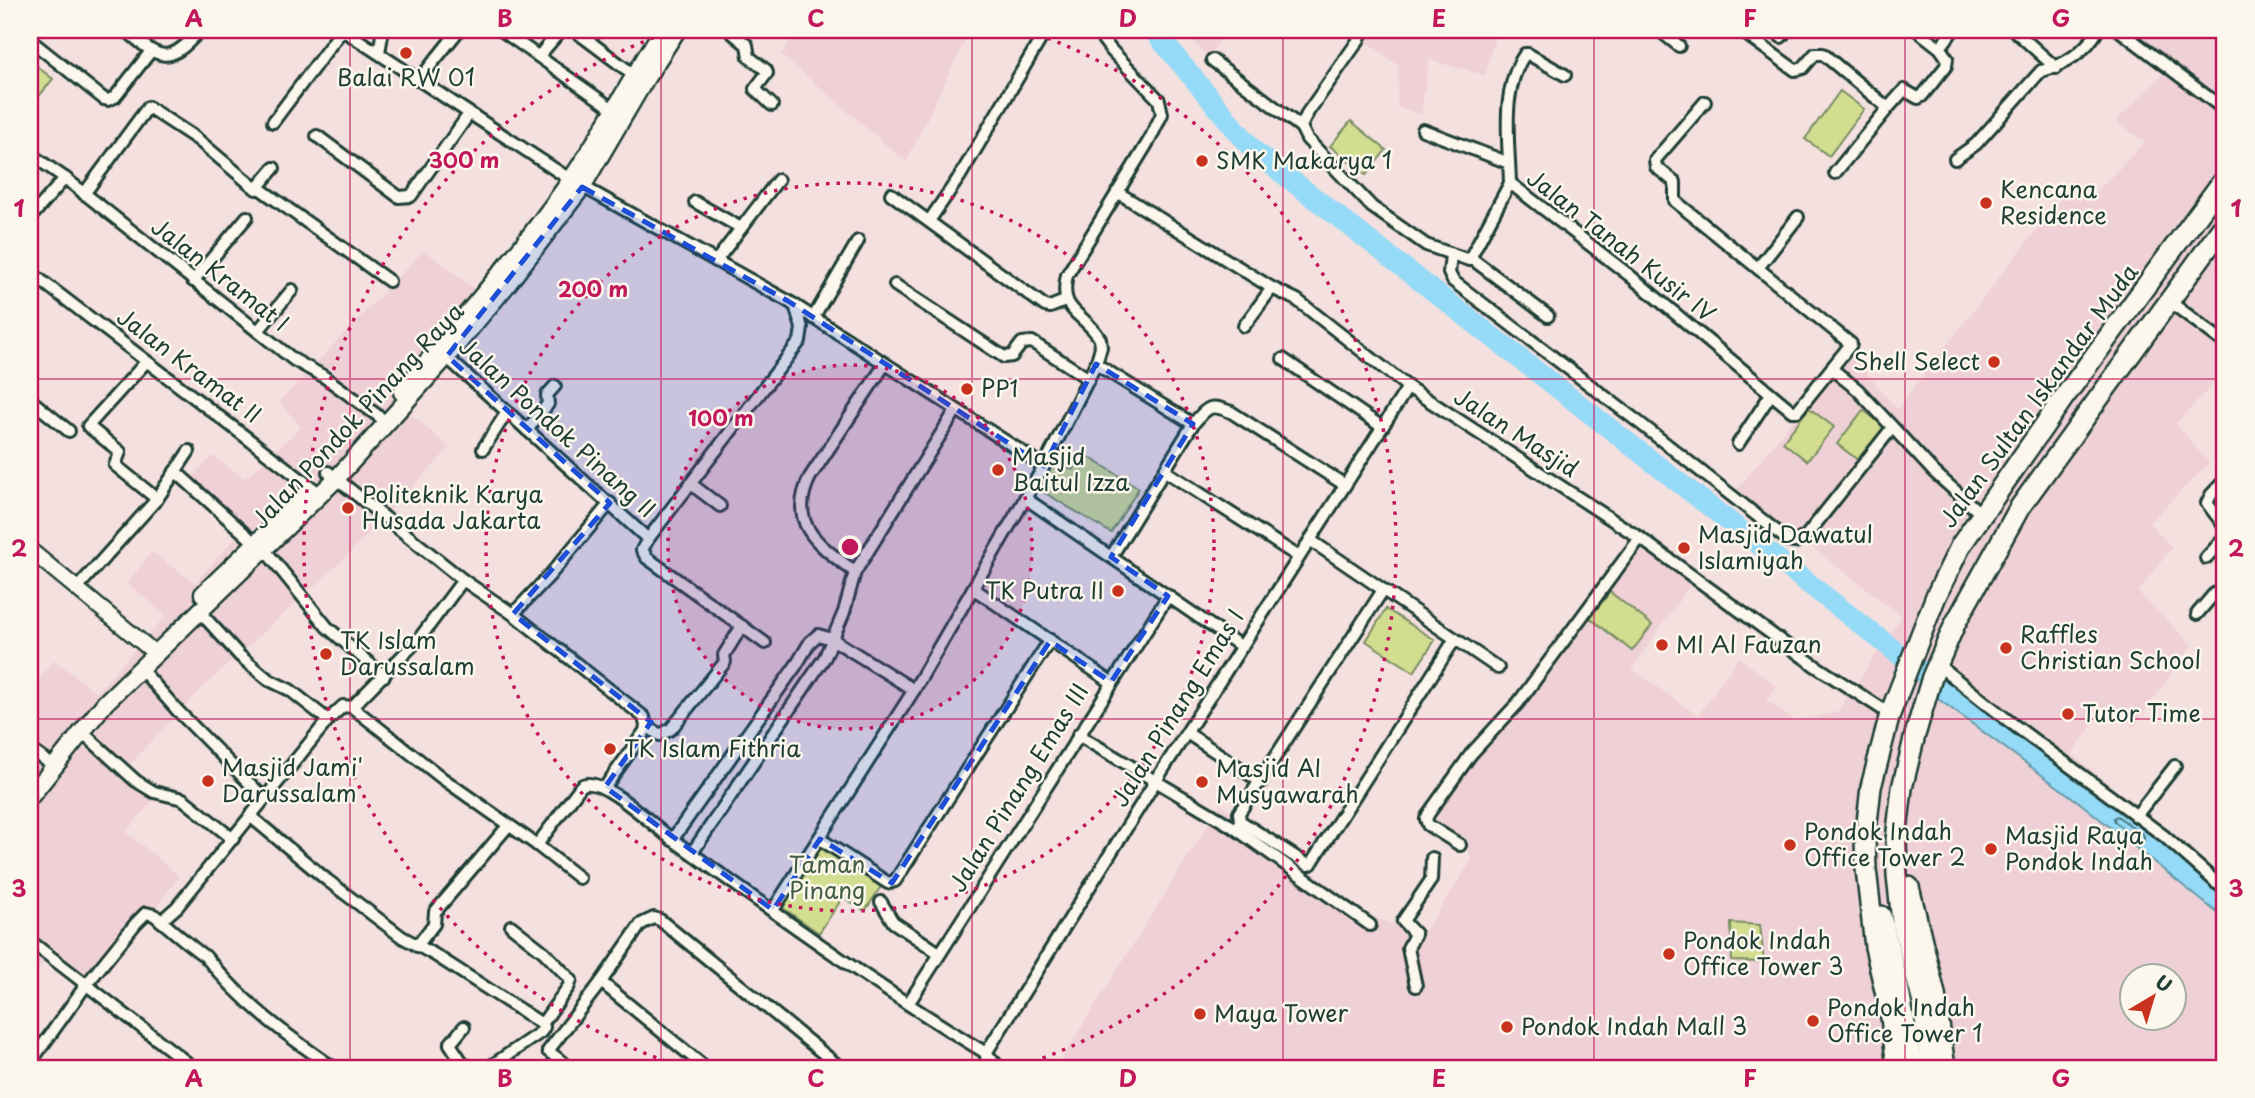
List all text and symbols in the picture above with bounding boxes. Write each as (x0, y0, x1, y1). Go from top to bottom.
text: A (185, 0, 203, 35)
text: B (497, 0, 513, 35)
text: C (807, 0, 825, 35)
text: D (1119, 0, 1137, 35)
text: E (1432, 0, 1446, 35)
text: F (1743, 0, 1757, 35)
text: G (2052, 0, 2070, 35)
marker: Balai RW 01 (398, 45, 414, 61)
place label: Balai RW 01 (337, 59, 475, 94)
place label: SMK Makarya 1 (1216, 142, 1392, 177)
text: 300 m (429, 143, 499, 175)
marker: SMK Makarya 1 (1194, 153, 1210, 169)
street label: Jalan Tanah Kusir IV (1520, 160, 1724, 330)
place label: Kencana Residence (2000, 171, 2107, 232)
text: 1 (14, 190, 25, 225)
text: 1 (2231, 190, 2242, 225)
marker: Kencana Residence (1978, 195, 1994, 211)
street label: Jalan Kramat I (144, 209, 298, 339)
street label: Jalan Sultan Iskandar Muda (1930, 256, 2146, 534)
text: 200 m (558, 272, 628, 304)
street label: Jalan Pondok Pinang Raya (243, 294, 472, 536)
street label: Jalan Kramat II (110, 299, 270, 431)
street label: Jalan Pondok Pinang II (452, 329, 664, 525)
place label: Shell Select (1853, 343, 1980, 378)
marker: Shell Select (1986, 354, 2002, 370)
place label: PP1 (981, 370, 1018, 405)
street label: Jalan Masjid (1448, 378, 1586, 485)
marker: PP1 (959, 381, 975, 397)
text: 100 m (688, 401, 754, 433)
place label: Masjid Baitul Izza (1012, 438, 1130, 499)
marker: Masjid Baitul Izza (990, 462, 1006, 478)
place label: Politeknik Karya Husada Jakarta (362, 476, 543, 537)
marker: Politeknik Karya Husada Jakarta (340, 500, 356, 516)
place label: Masjid Dawatul Islamiyah (1698, 516, 1873, 577)
text: 2 (11, 530, 27, 565)
text: 2 (2228, 530, 2244, 565)
centre of rings (838, 535, 862, 559)
marker: Masjid Dawatul Islamiyah (1676, 540, 1692, 556)
place label: TK Putra II (985, 572, 1104, 607)
marker: TK Putra II (1110, 583, 1126, 599)
street label: Jalan Pinang Emas I (1102, 602, 1252, 813)
place label: Raffles Christian School (2020, 616, 2201, 677)
place label: TK Islam Darussalam (340, 622, 475, 683)
place label: MI Al Fauzan (1676, 626, 1822, 661)
marker: MI Al Fauzan (1654, 637, 1670, 653)
marker: Raffles Christian School (1998, 640, 2014, 656)
marker: TK Islam Darussalam (318, 646, 334, 662)
street label: Jalan Pinang Emas III (939, 676, 1096, 898)
place label: Tutor Time (2082, 695, 2201, 730)
marker: Tutor Time (2060, 706, 2076, 722)
place label: TK Islam Fithria (624, 730, 801, 765)
marker: TK Islam Fithria (602, 741, 618, 757)
place label: Masjid Jami' Darussalam (222, 749, 363, 810)
place label: Masjid Al Musyawarah (1216, 750, 1359, 811)
marker: Masjid Jami' Darussalam (200, 773, 216, 789)
marker: Masjid Al Musyawarah (1194, 774, 1210, 790)
place label: Pondok Indah Office Tower 2 (1804, 813, 1965, 874)
place label: Masjid Raya Pondok Indah (2005, 817, 2153, 878)
marker: Pondok Indah Office Tower 2 (1782, 837, 1798, 853)
marker: Masjid Raya Pondok Indah (1983, 841, 1999, 857)
park label: Taman Pinang (789, 846, 865, 907)
text: 3 (11, 870, 27, 905)
text: 3 (2228, 870, 2244, 905)
place label: Pondok Indah Office Tower 3 (1683, 922, 1843, 983)
marker: Pondok Indah Office Tower 3 (1661, 946, 1677, 962)
north arrow (2118, 962, 2188, 1032)
text: U (2150, 967, 2178, 998)
place label: Pondok Indah Office Tower 1 (1827, 989, 1982, 1050)
place label: Maya Tower (1214, 995, 1348, 1030)
marker: Maya Tower (1192, 1006, 1208, 1022)
place label: Pondok Indah Mall 3 (1521, 1008, 1747, 1043)
marker: Pondok Indah Office Tower 1 (1805, 1013, 1821, 1029)
marker: Pondok Indah Mall 3 (1499, 1019, 1515, 1035)
text: A (185, 1060, 203, 1095)
text: B (497, 1060, 513, 1095)
text: C (807, 1060, 825, 1095)
text: D (1119, 1060, 1137, 1095)
text: E (1432, 1060, 1446, 1095)
text: F (1743, 1060, 1757, 1095)
text: G (2052, 1060, 2070, 1095)

